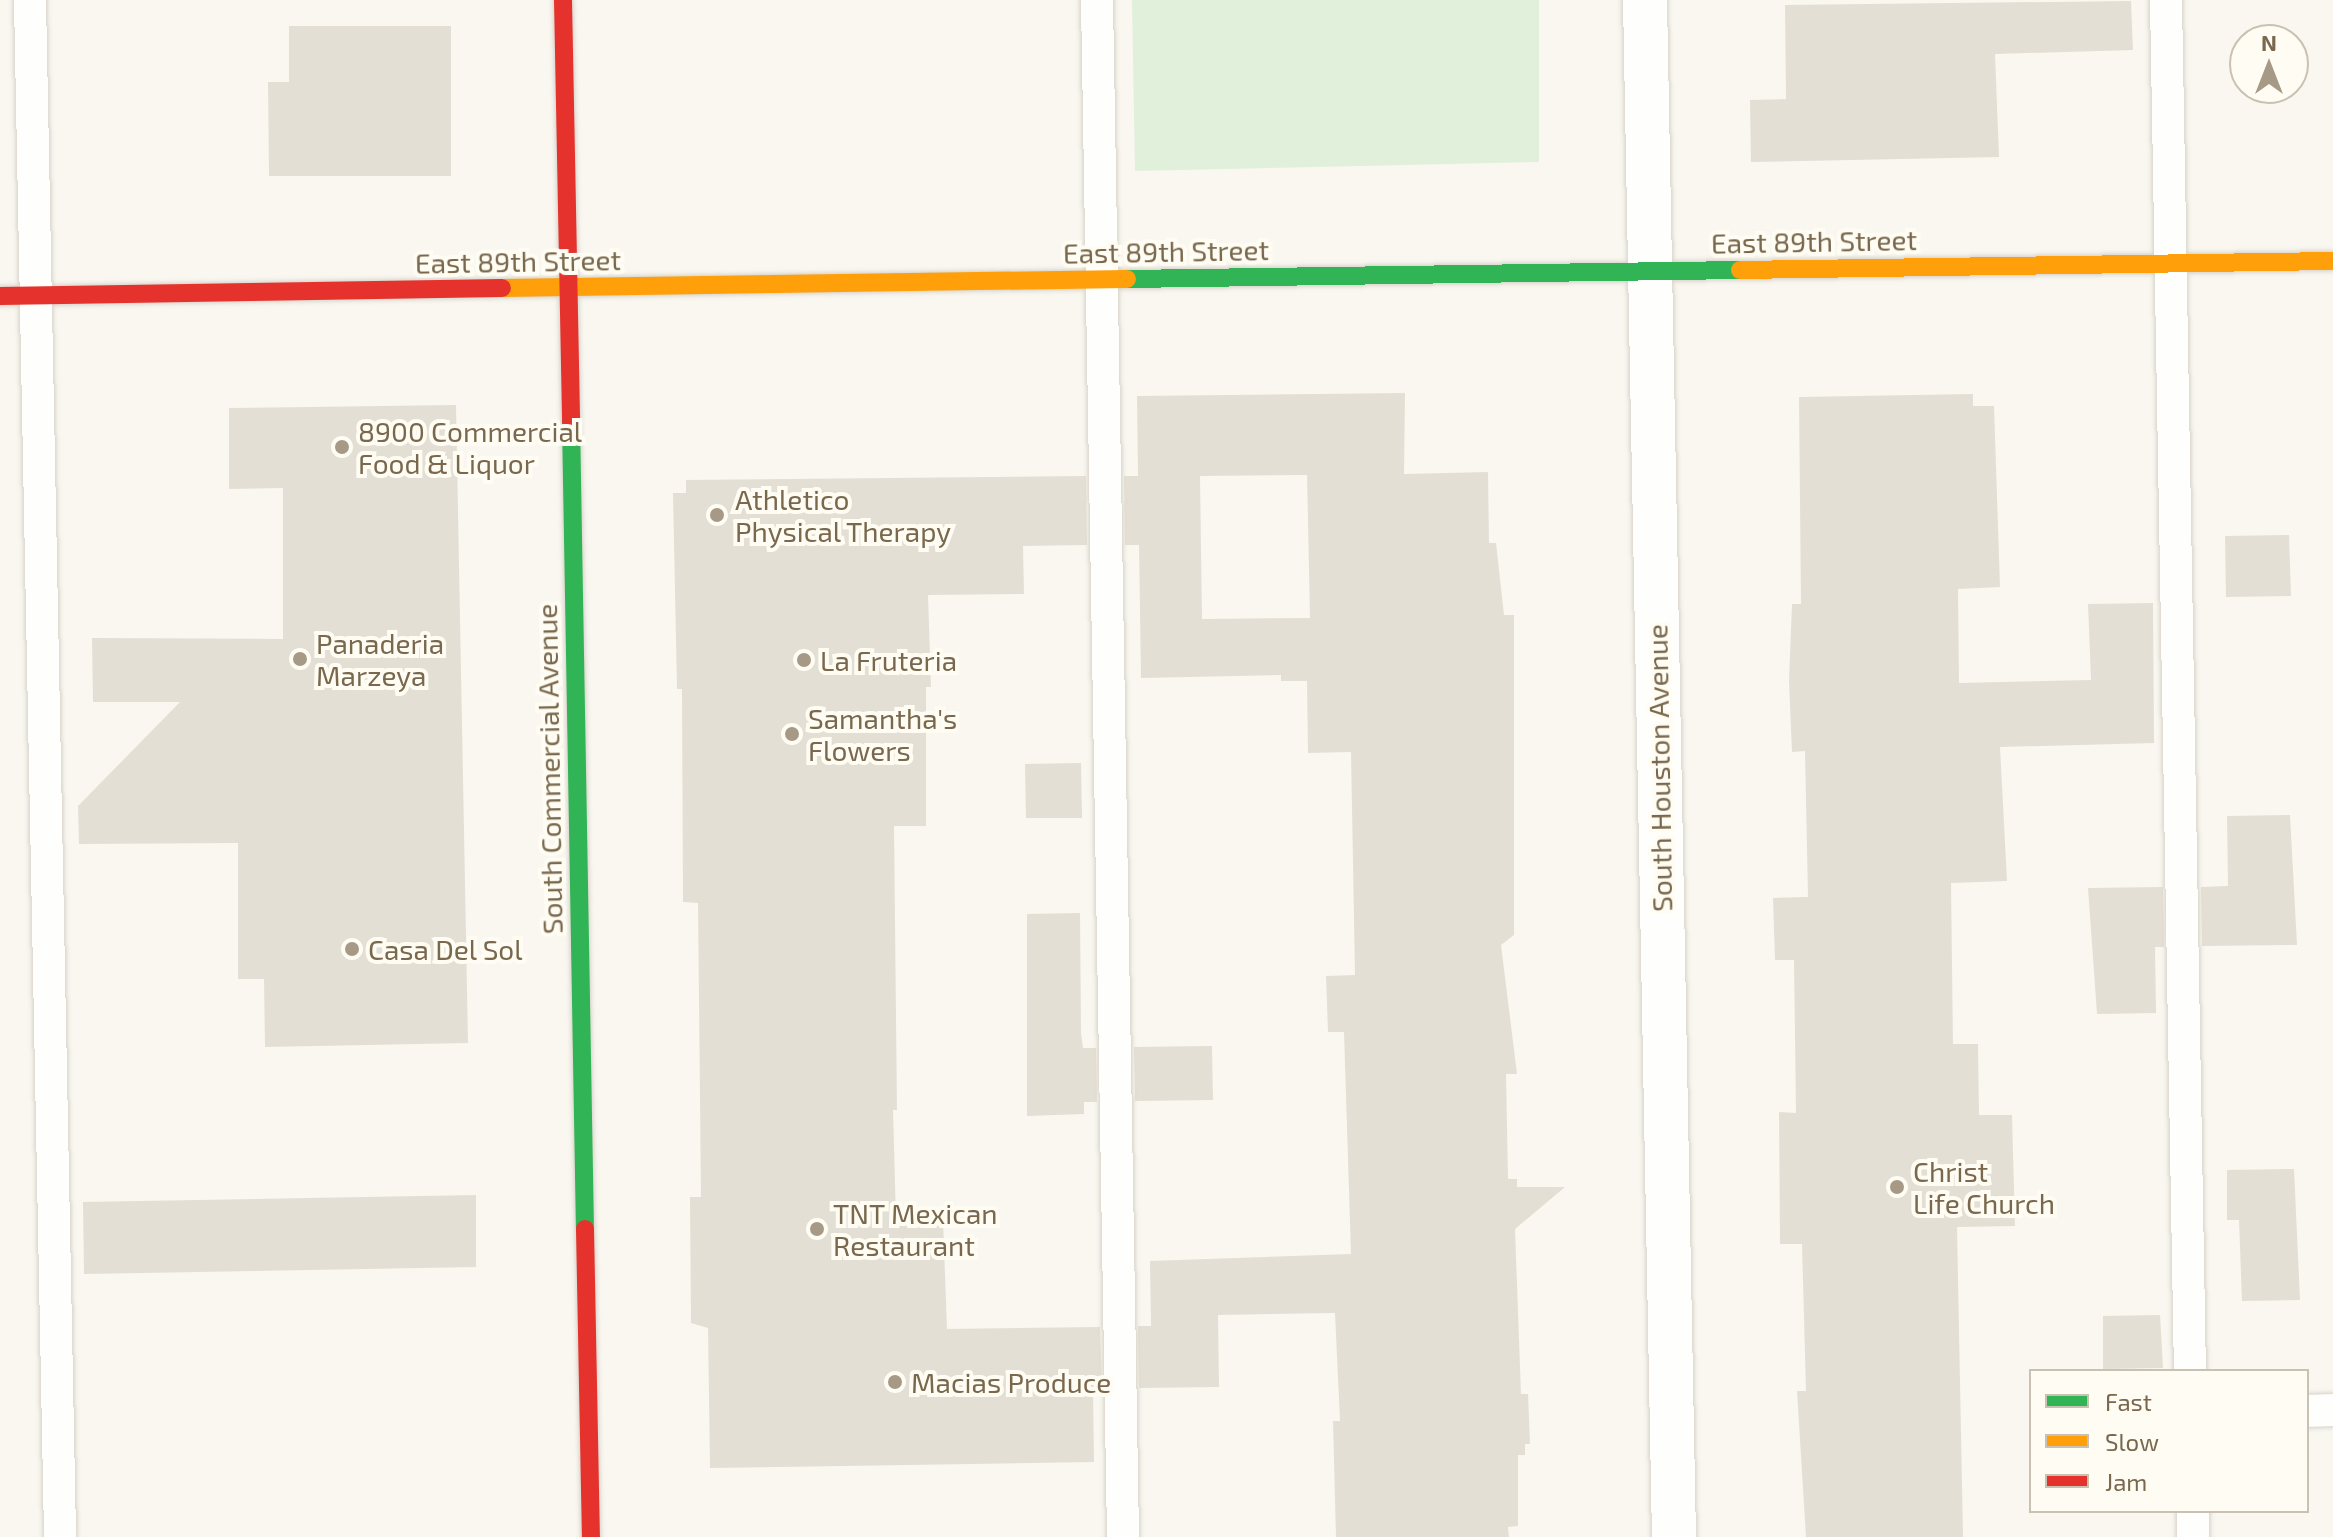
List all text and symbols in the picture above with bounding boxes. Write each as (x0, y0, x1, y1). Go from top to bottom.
north arrow (2229, 24, 2309, 104)
text: N (2261, 29, 2277, 55)
street label: East 89th Street (1711, 222, 1917, 260)
street label: East 89th Street (1063, 232, 1269, 270)
street label: East 89th Street (415, 242, 621, 280)
place label: 8900 Commercial Food & Liquor (358, 414, 582, 480)
marker: 8900 Commercial Food & Liquor (333, 438, 351, 456)
place label: Athletico Physical Therapy (735, 482, 952, 548)
marker: Athletico Physical Therapy (706, 504, 728, 526)
street label: South Commercial Avenue (529, 603, 569, 935)
street label: South Houston Avenue (1640, 624, 1678, 912)
place label: Panaderia Marzeya (316, 626, 444, 692)
place label: La Fruteria (820, 643, 957, 677)
marker: Panaderia Marzeya (291, 650, 309, 668)
marker: La Fruteria (795, 651, 813, 669)
place label: Samantha's Flowers (808, 701, 957, 767)
marker: Samantha's Flowers (783, 725, 801, 743)
place label: Casa Del Sol (368, 932, 523, 966)
marker: Casa Del Sol (343, 940, 361, 958)
place label: Christ Life Church (1913, 1154, 2055, 1220)
marker: Christ Life Church (1888, 1178, 1906, 1196)
place label: TNT Mexican Restaurant (833, 1196, 998, 1262)
marker: TNT Mexican Restaurant (808, 1220, 826, 1238)
place label: Macias Produce (911, 1365, 1111, 1399)
legend (2029, 1369, 2309, 1513)
marker: Macias Produce (886, 1373, 904, 1391)
text: Fast (2105, 1387, 2152, 1416)
text: Slow (2105, 1427, 2159, 1456)
text: Jam (2105, 1467, 2147, 1496)

